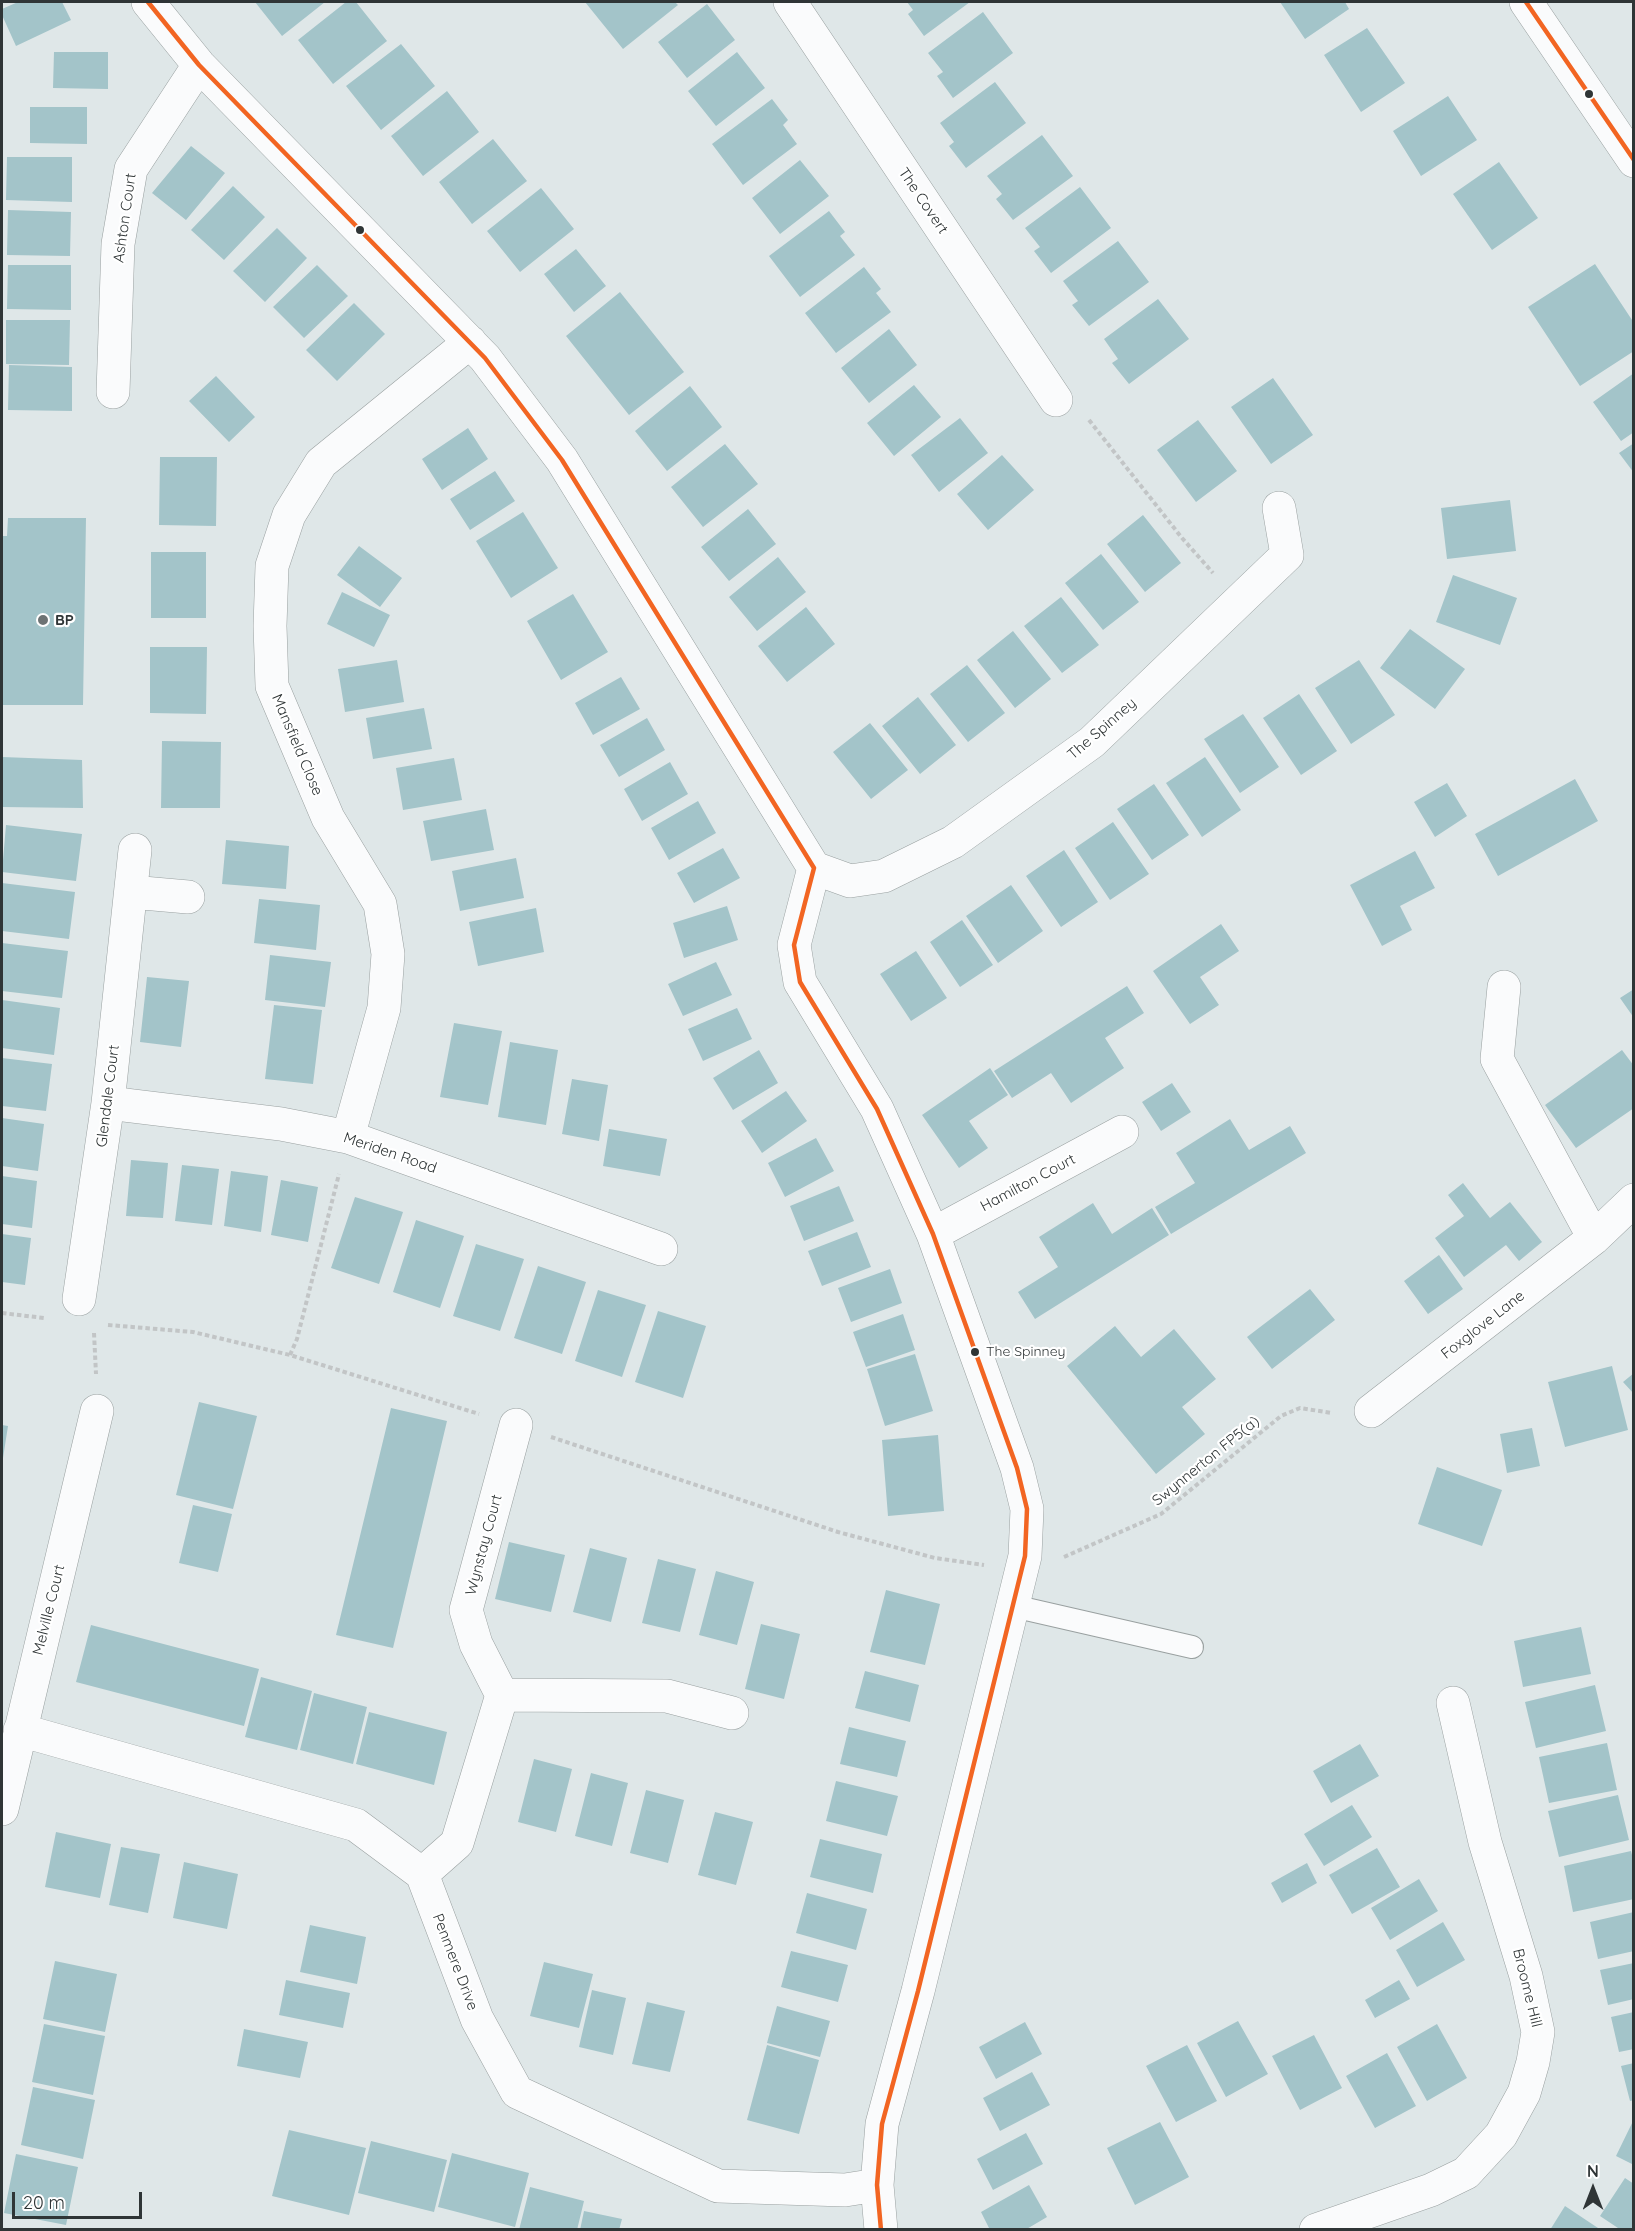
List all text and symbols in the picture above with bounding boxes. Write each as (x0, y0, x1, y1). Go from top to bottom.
unlabelled marker (1583, 88, 1595, 100)
street label: The Covert (894, 164, 952, 238)
street label: Ashton Court (110, 172, 140, 264)
unlabelled marker (354, 224, 366, 236)
place label: BP (55, 611, 74, 629)
marker: BP (36, 613, 50, 627)
street label: Mansfield Close (268, 692, 326, 798)
street label: The Spinney (1064, 694, 1140, 764)
street label: Glendale Court (93, 1044, 123, 1148)
street label: Meriden Road (341, 1129, 439, 1177)
street label: Hamilton Court (977, 1150, 1079, 1216)
street label: Foxglove Lane (1438, 1287, 1528, 1363)
place label: The Spinney (986, 1344, 1065, 1360)
marker: The Spinney (969, 1346, 981, 1358)
street label: Swynnerton FP5(a) (1149, 1412, 1263, 1510)
street label: Wynstay Court (462, 1493, 506, 1597)
street label: Melville Court (29, 1563, 69, 1657)
street label: Penmere Drive (428, 1911, 482, 2013)
street label: Broome Hill (1509, 1947, 1545, 2029)
north arrow (1563, 2159, 1623, 2219)
text: N (1587, 2161, 1599, 2181)
scale bar (15, 2180, 146, 2218)
text: 20 m (23, 2191, 65, 2214)

